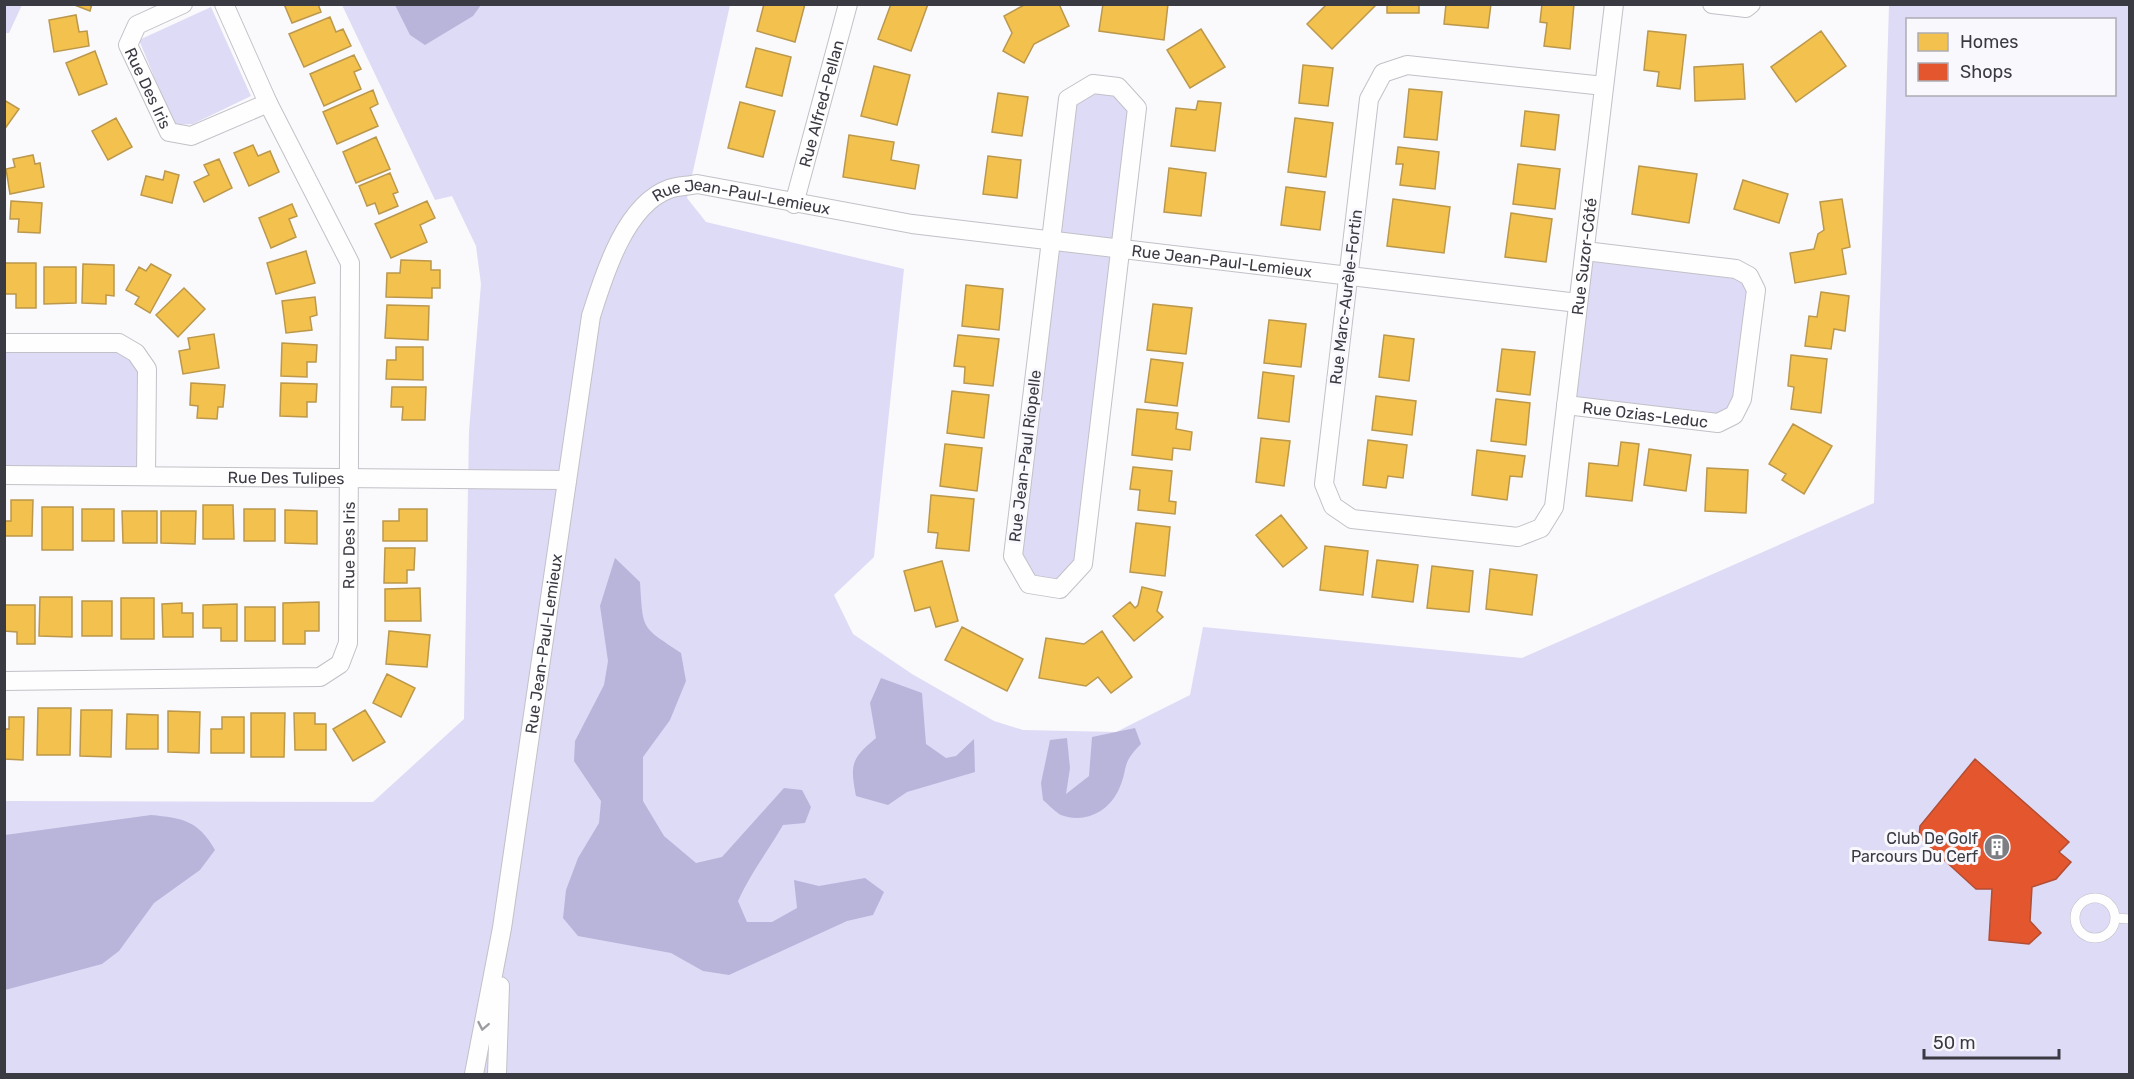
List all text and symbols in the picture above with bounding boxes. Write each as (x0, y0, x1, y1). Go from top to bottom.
legend (1906, 18, 2116, 96)
text: Homes (1960, 31, 2018, 53)
street label: Rue Alfred-Pellan (795, 38, 847, 169)
street label: Rue Des Iris (121, 44, 176, 132)
text: Shops (1960, 61, 2012, 83)
street label: Rue Jean-Paul-Lemieux (648, 174, 832, 218)
street label: Rue Suzor-Côté (1567, 197, 1600, 316)
street label: Rue Marc-Aurèle-Fortin (1326, 208, 1366, 386)
street label: Rue Jean-Paul-Lemieux (1131, 241, 1313, 281)
street label: Rue Jean-Paul Riopelle (1005, 369, 1045, 543)
street label: Rue Ozias-Leduc (1582, 398, 1709, 431)
street label: Rue Des Tulipes (228, 467, 344, 488)
street label: Rue Des Iris (339, 501, 358, 589)
street label: Rue Jean-Paul-Lemieux (521, 552, 566, 735)
place label: Club De Golf Parcours Du Cerf (1851, 829, 1979, 866)
building icon: Club De Golf Parcours Du Cerf (1982, 832, 2012, 862)
one-way arrow (477, 1021, 490, 1031)
scale bar (1924, 1022, 2059, 1060)
text: 50 m (1933, 1032, 1976, 1054)

